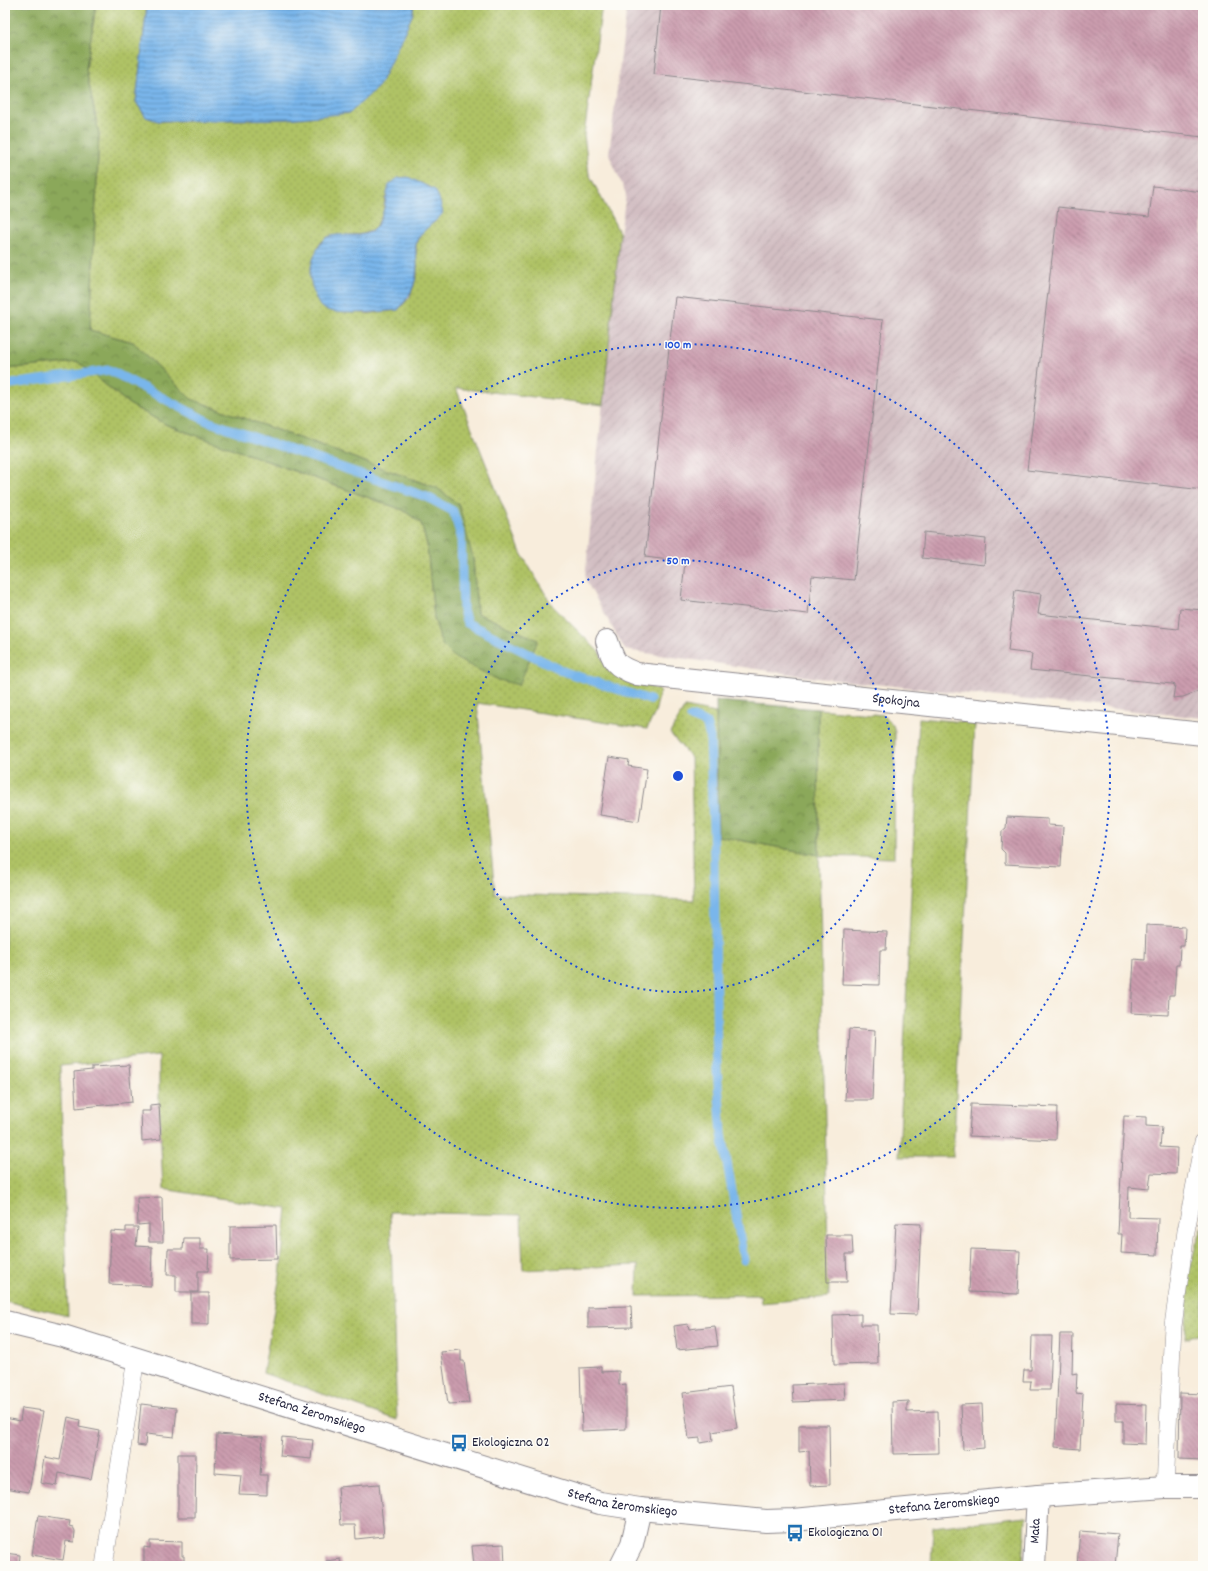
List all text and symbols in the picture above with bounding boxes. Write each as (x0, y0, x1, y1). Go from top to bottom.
text: 100 m (665, 337, 691, 354)
text: 50 m (666, 553, 690, 570)
street label: Spokojna (871, 689, 921, 714)
centre of rings (671, 769, 685, 783)
street label: Stefana Żeromskiego (255, 1387, 368, 1439)
bus stop icon: Ekologiczna 02 (449, 1433, 469, 1453)
place label: Ekologiczna 02 (472, 1433, 550, 1453)
street label: Stefana Żeromskiego (565, 1483, 678, 1522)
street label: Stefana Żeromskiego (888, 1490, 1001, 1521)
street label: Mała (1025, 1518, 1047, 1544)
bus stop icon: Ekologiczna 01 (785, 1523, 805, 1543)
place label: Ekologiczna 01 (808, 1523, 882, 1543)

